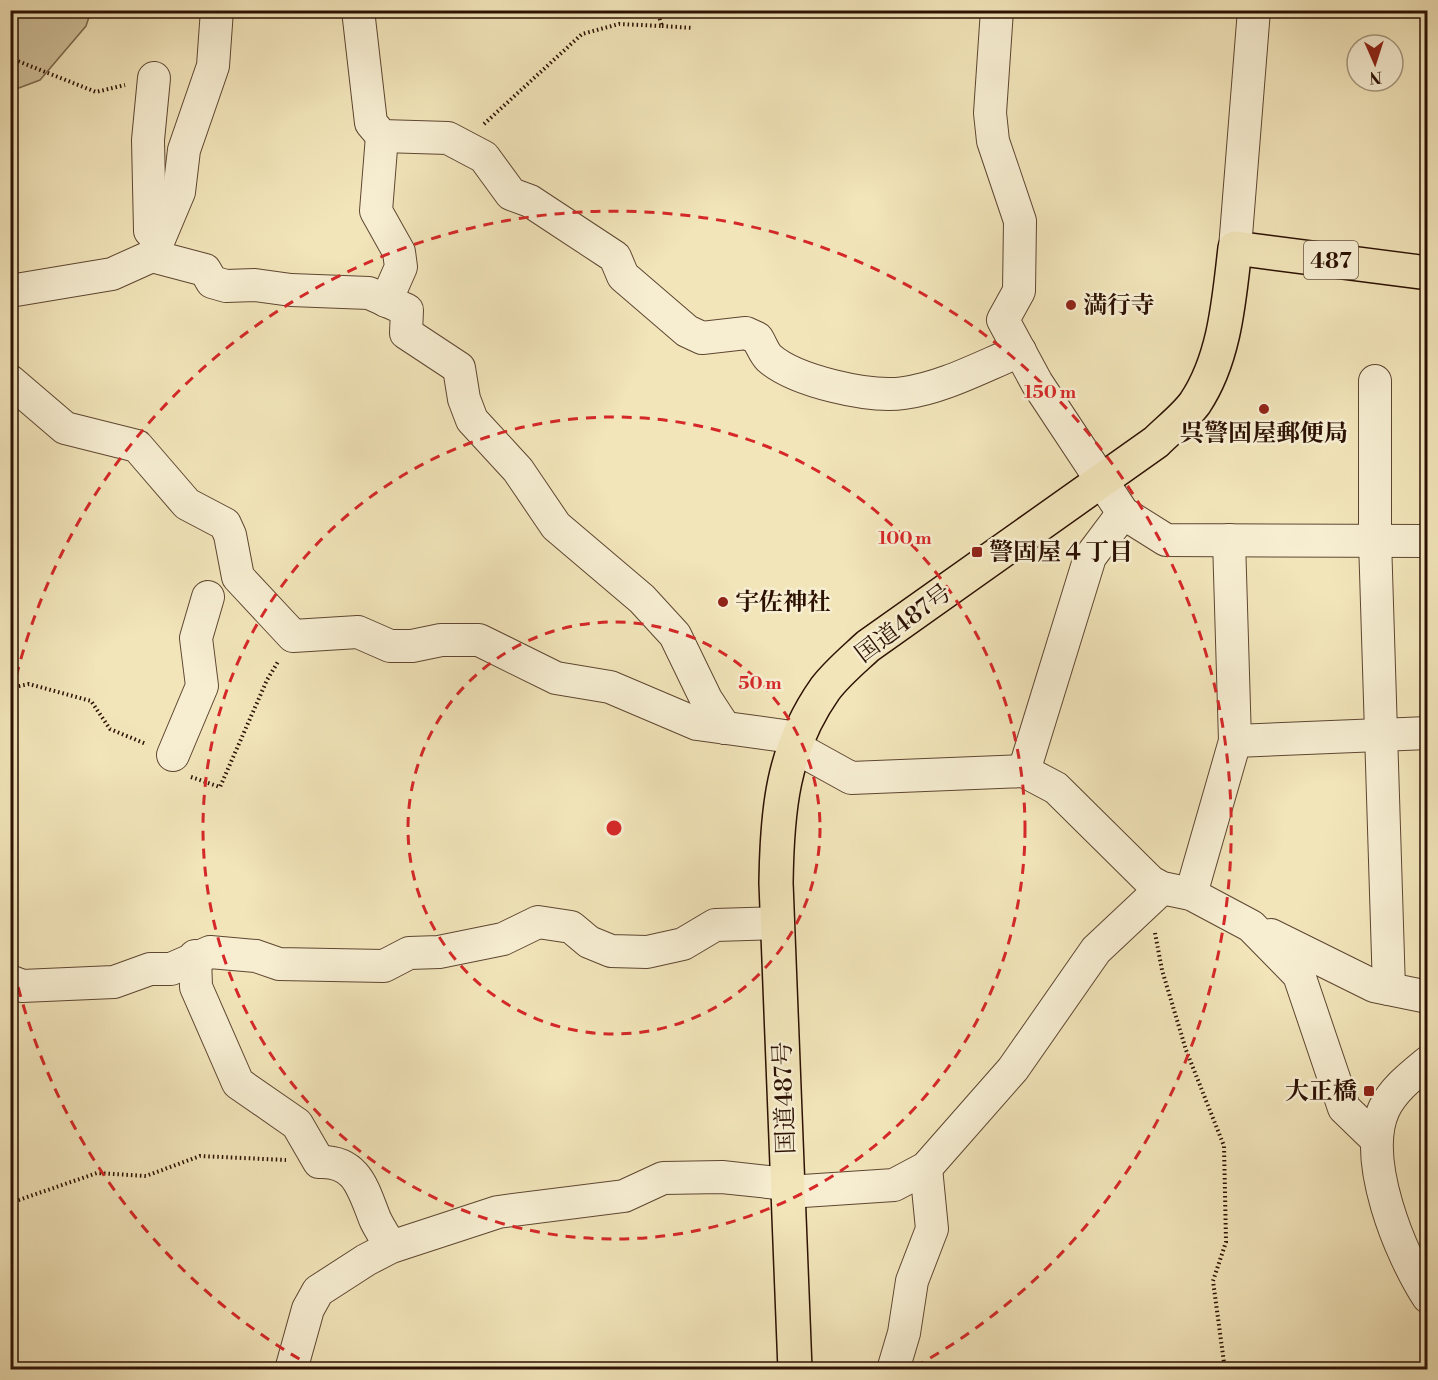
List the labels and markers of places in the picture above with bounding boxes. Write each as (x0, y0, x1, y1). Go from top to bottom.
place label: 満行寺 (1083, 291, 1155, 321)
marker: 満行寺 (1064, 298, 1078, 312)
marker: 呉警固屋郵便局 (1257, 402, 1271, 416)
place label: 呉警固屋郵便局 (1180, 419, 1348, 449)
place label: 警固屋４丁目 (989, 538, 1133, 568)
marker: 警固屋４丁目 (970, 545, 984, 559)
place label: 宇佐神社 (735, 588, 831, 618)
marker: 宇佐神社 (716, 595, 730, 609)
centre of rings (604, 818, 624, 838)
place label: 大正橋 (1285, 1077, 1357, 1107)
marker: 大正橋 (1362, 1084, 1376, 1098)

